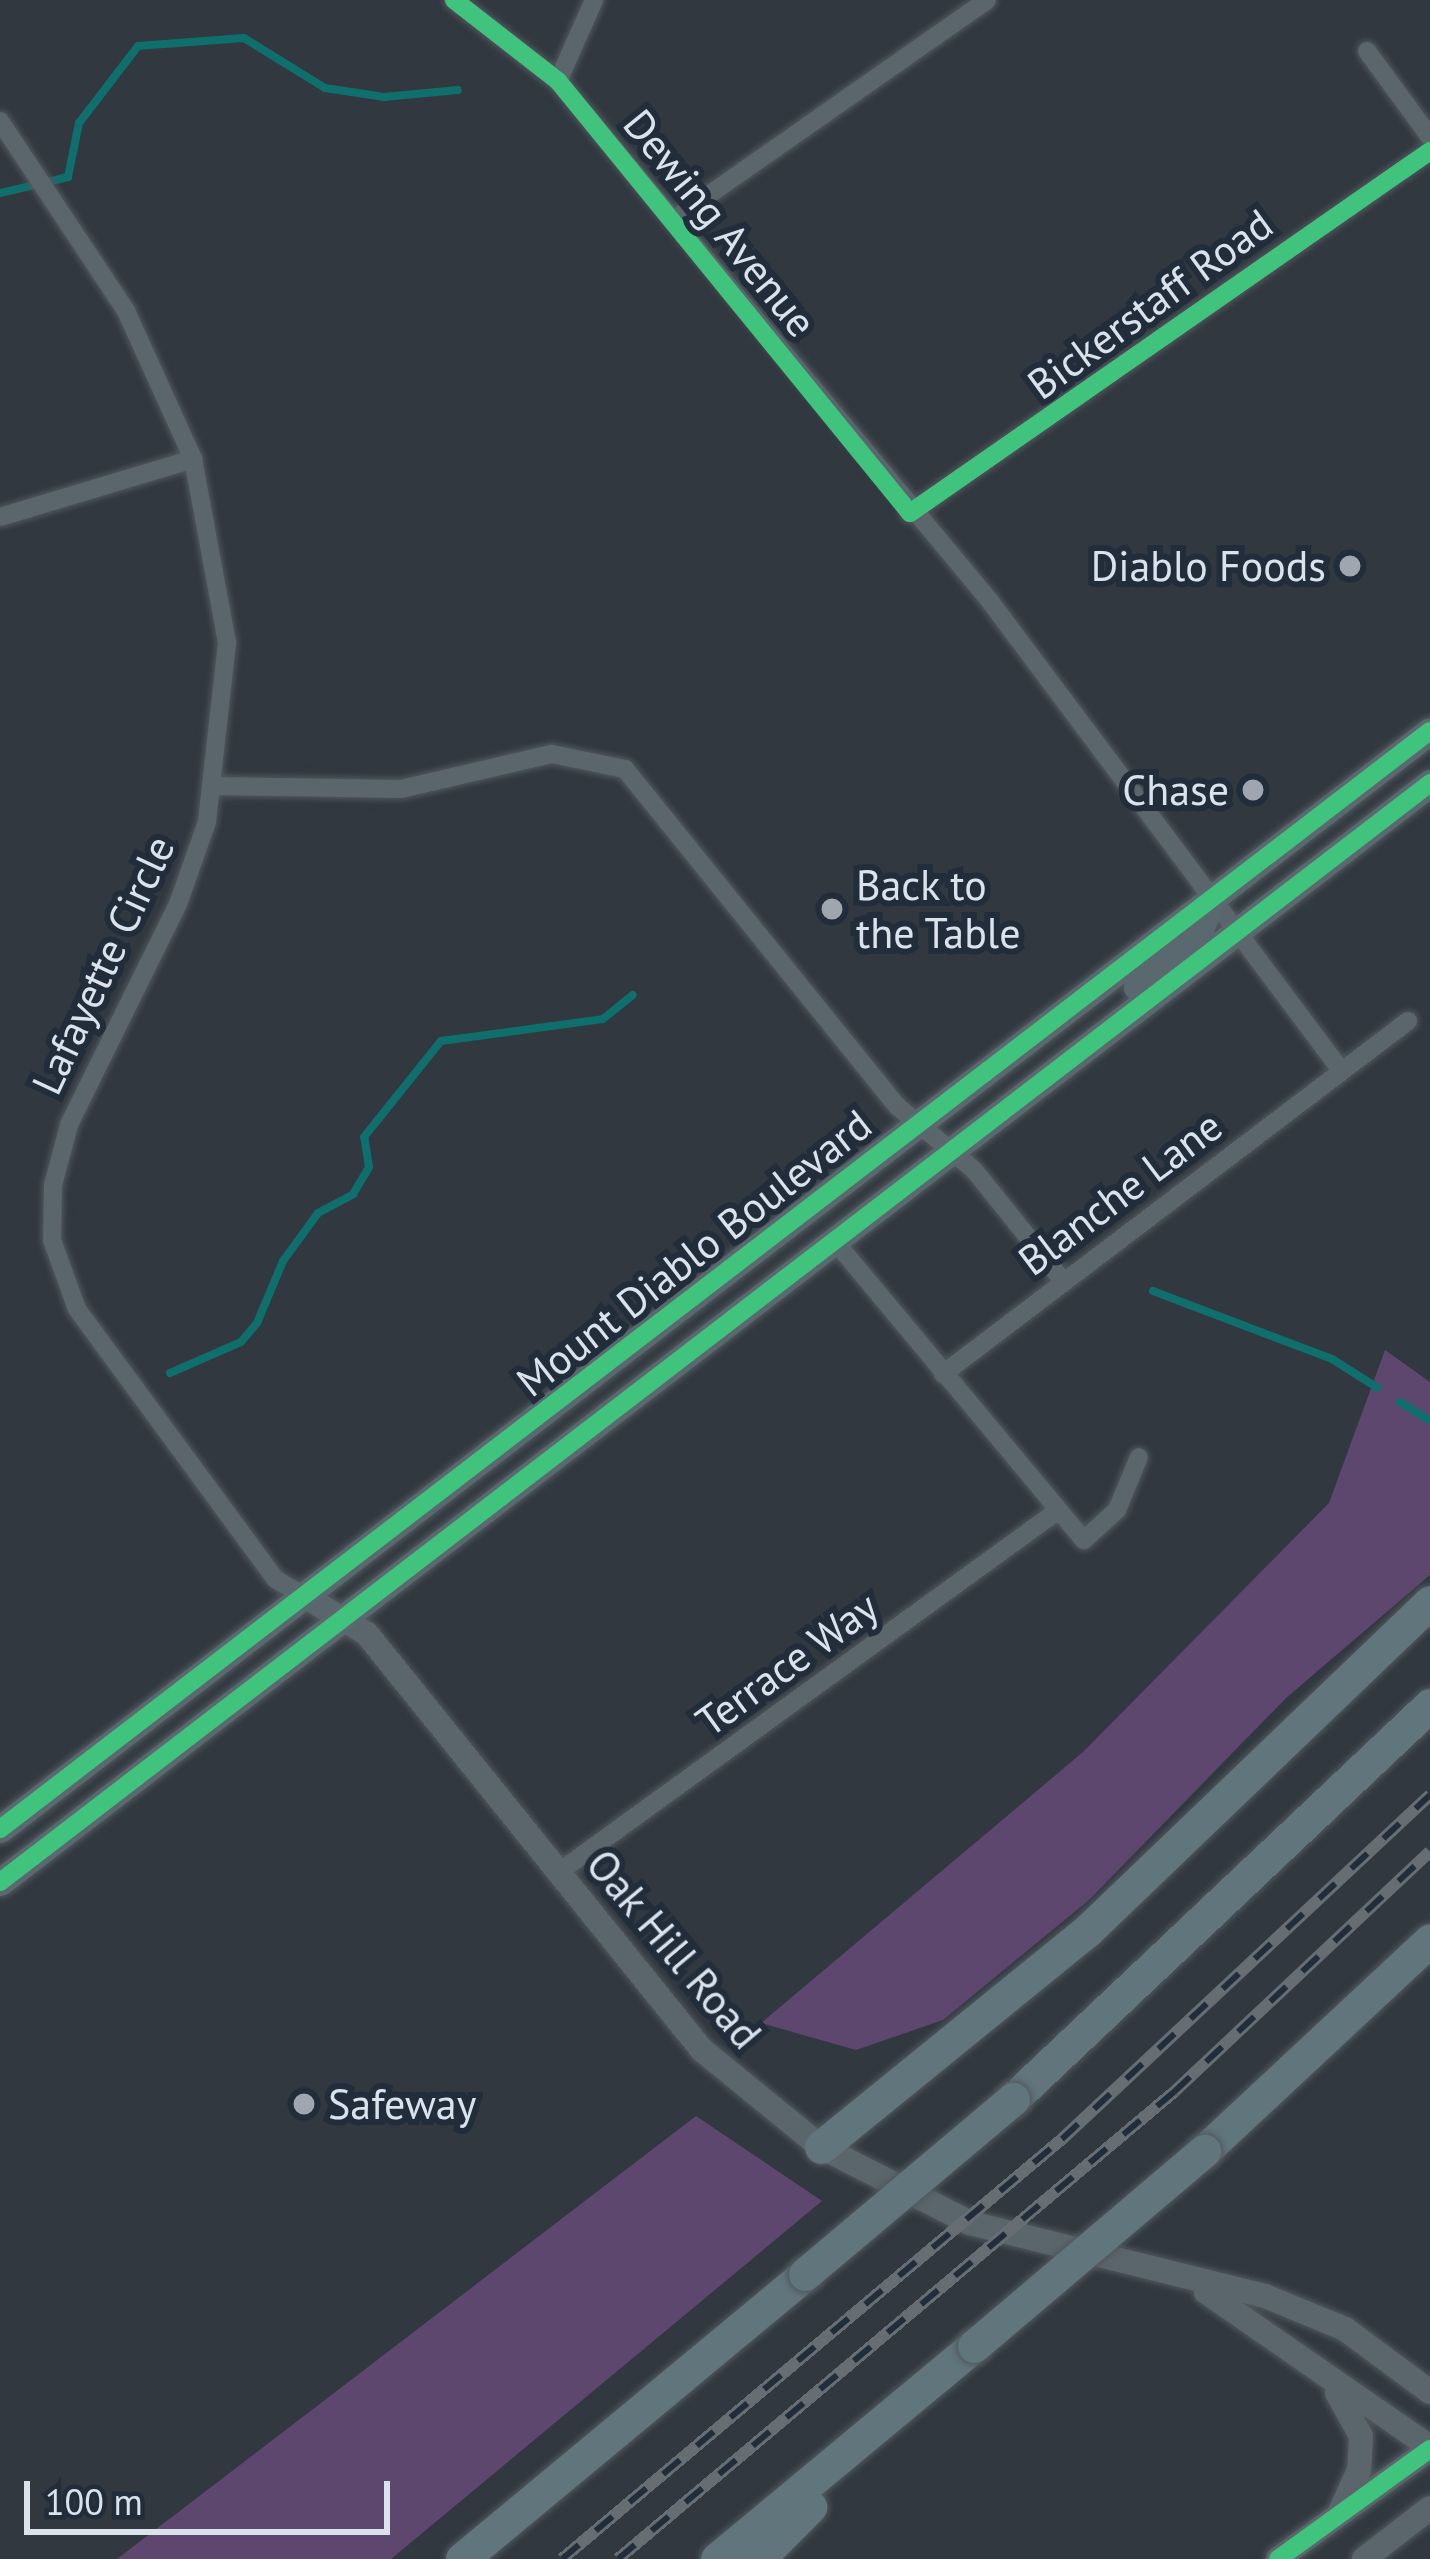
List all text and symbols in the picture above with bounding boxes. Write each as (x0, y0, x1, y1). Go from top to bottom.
street label: Dewing Avenue (613, 99, 827, 347)
street label: Bickerstaff Road (1018, 198, 1282, 410)
place label: Diablo Foods (1091, 541, 1326, 591)
marker: Diablo Foods (1337, 553, 1363, 579)
place label: Chase (1122, 765, 1229, 815)
marker: Chase (1240, 777, 1266, 803)
street label: Lafayette Circle (21, 828, 185, 1102)
place label: Back to the Table (856, 860, 1022, 958)
marker: Back to the Table (819, 896, 845, 922)
street label: Mount Diablo Boulevard (507, 1099, 881, 1407)
street label: Blanche Lane (1009, 1100, 1231, 1286)
street label: Terrace Way (686, 1581, 888, 1747)
street label: Oak Hill Road (576, 1839, 772, 2059)
place label: Safeway (328, 2079, 476, 2129)
marker: Safeway (291, 2091, 317, 2117)
scale bar (30, 2457, 396, 2531)
text: 100 m (45, 2478, 143, 2525)

